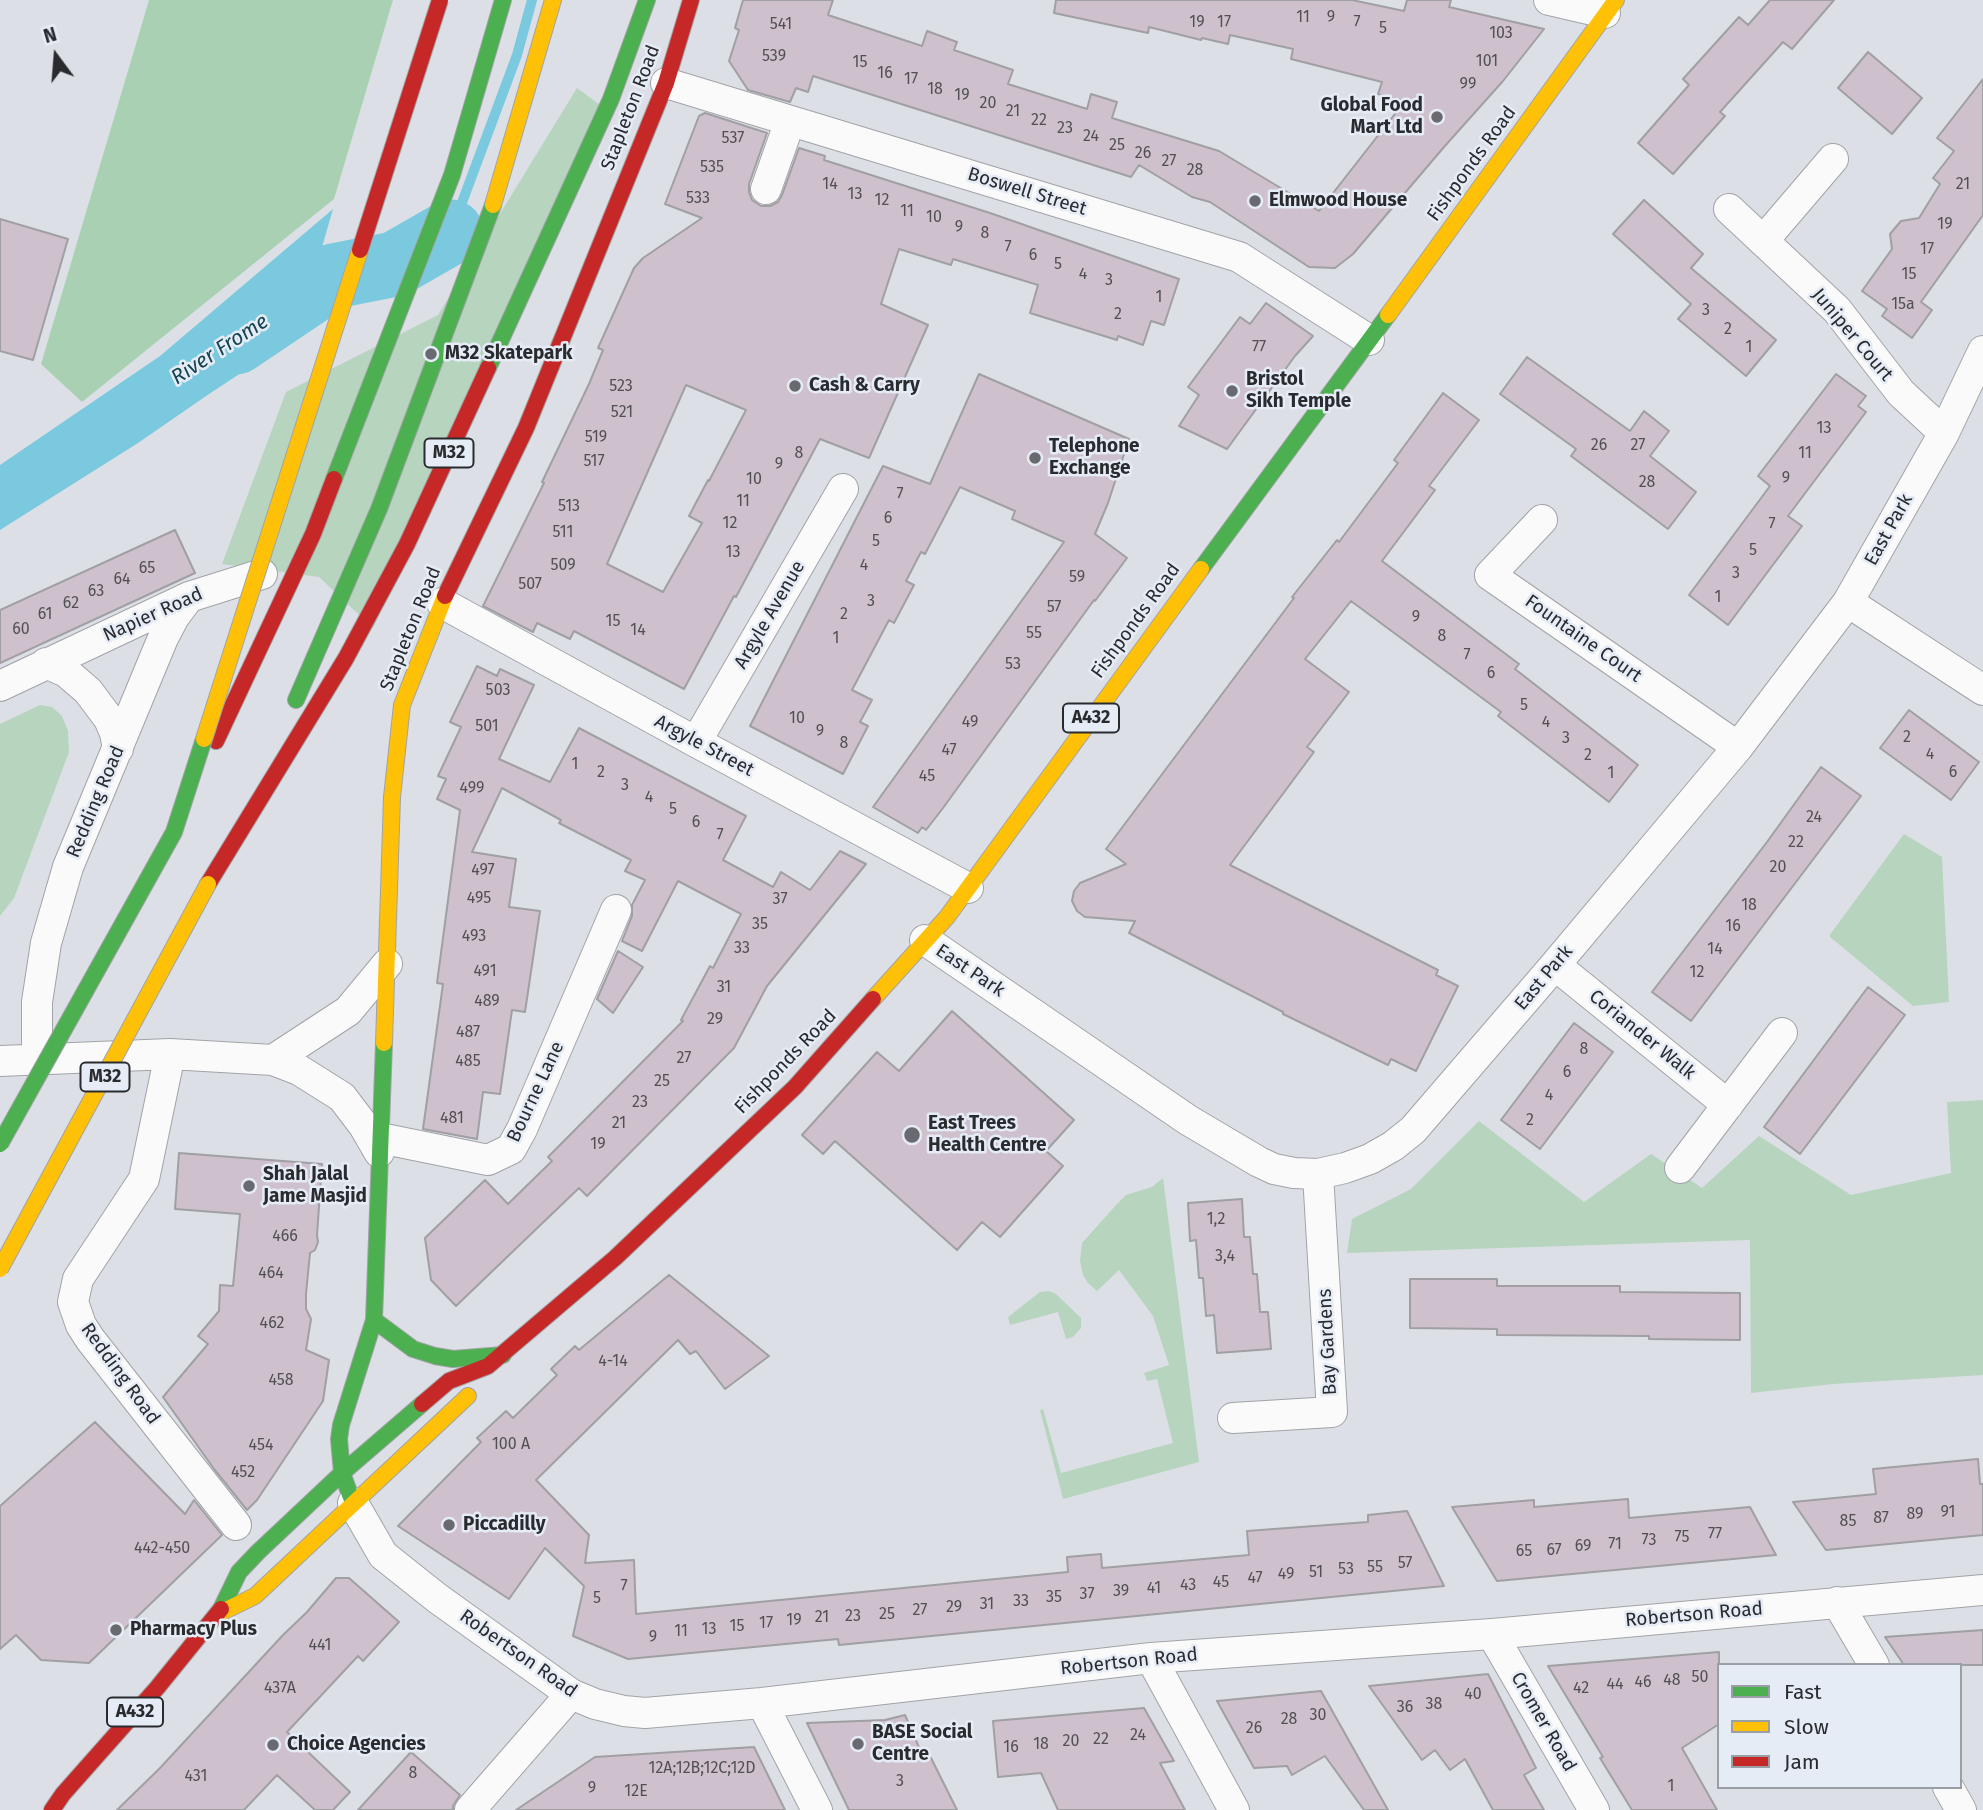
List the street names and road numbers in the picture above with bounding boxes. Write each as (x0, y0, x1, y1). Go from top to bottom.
street label: Stapleton Road (597, 42, 665, 174)
street label: Fishponds Road (1423, 102, 1521, 226)
street label: Boswell Street (965, 163, 1089, 221)
street label: Juniper Court (1807, 284, 1897, 386)
road number: M32 (424, 438, 474, 467)
street label: East Park (1860, 490, 1918, 570)
street label: Argyle Avenue (730, 557, 810, 673)
street label: Fishponds Road (1087, 559, 1185, 683)
street label: Stapleton Road (376, 563, 446, 695)
street label: Napier Road (100, 583, 206, 647)
street label: Fountaine Court (1520, 590, 1646, 688)
road number: A432 (1063, 704, 1119, 732)
street label: Argyle Street (650, 710, 758, 782)
street label: Redding Road (62, 743, 130, 861)
street label: East Park (931, 940, 1009, 1002)
street label: East Park (1510, 941, 1578, 1015)
street label: Coriander Walk (1584, 985, 1700, 1085)
street label: Fishponds Road (730, 1005, 842, 1119)
street label: Bourne Lane (503, 1038, 569, 1146)
road number: M32 (80, 1062, 130, 1092)
street label: Bay Gardens (1314, 1288, 1342, 1396)
street label: Redding Road (76, 1319, 164, 1429)
street label: Robertson Road (1624, 1598, 1764, 1632)
street label: Robertson Road (455, 1605, 581, 1703)
street label: Robertson Road (1059, 1643, 1199, 1681)
street label: Cromer Road (1505, 1668, 1581, 1776)
road number: A432 (107, 1698, 163, 1727)

